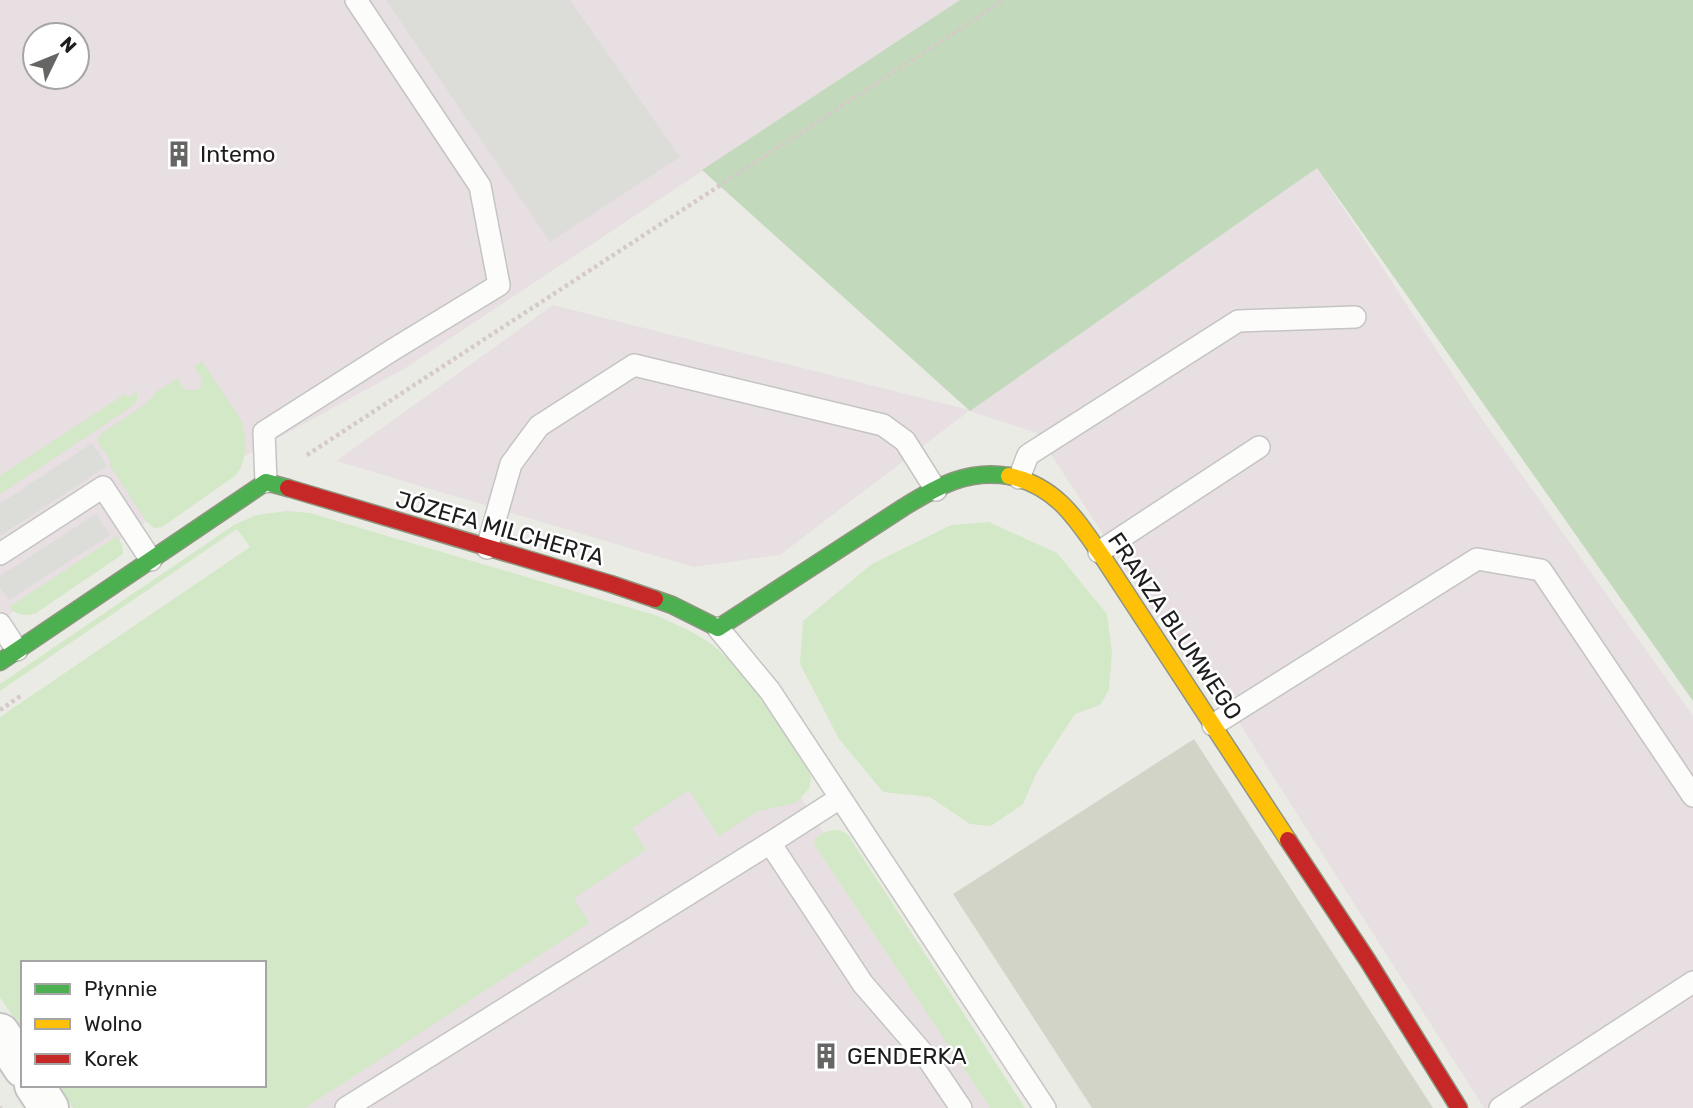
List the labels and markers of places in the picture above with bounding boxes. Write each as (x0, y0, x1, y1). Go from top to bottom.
building icon: Intemo (164, 139, 194, 169)
place label: Intemo (200, 140, 276, 168)
building icon: GENDERKA (811, 1041, 841, 1071)
place label: GENDERKA (847, 1042, 967, 1070)

